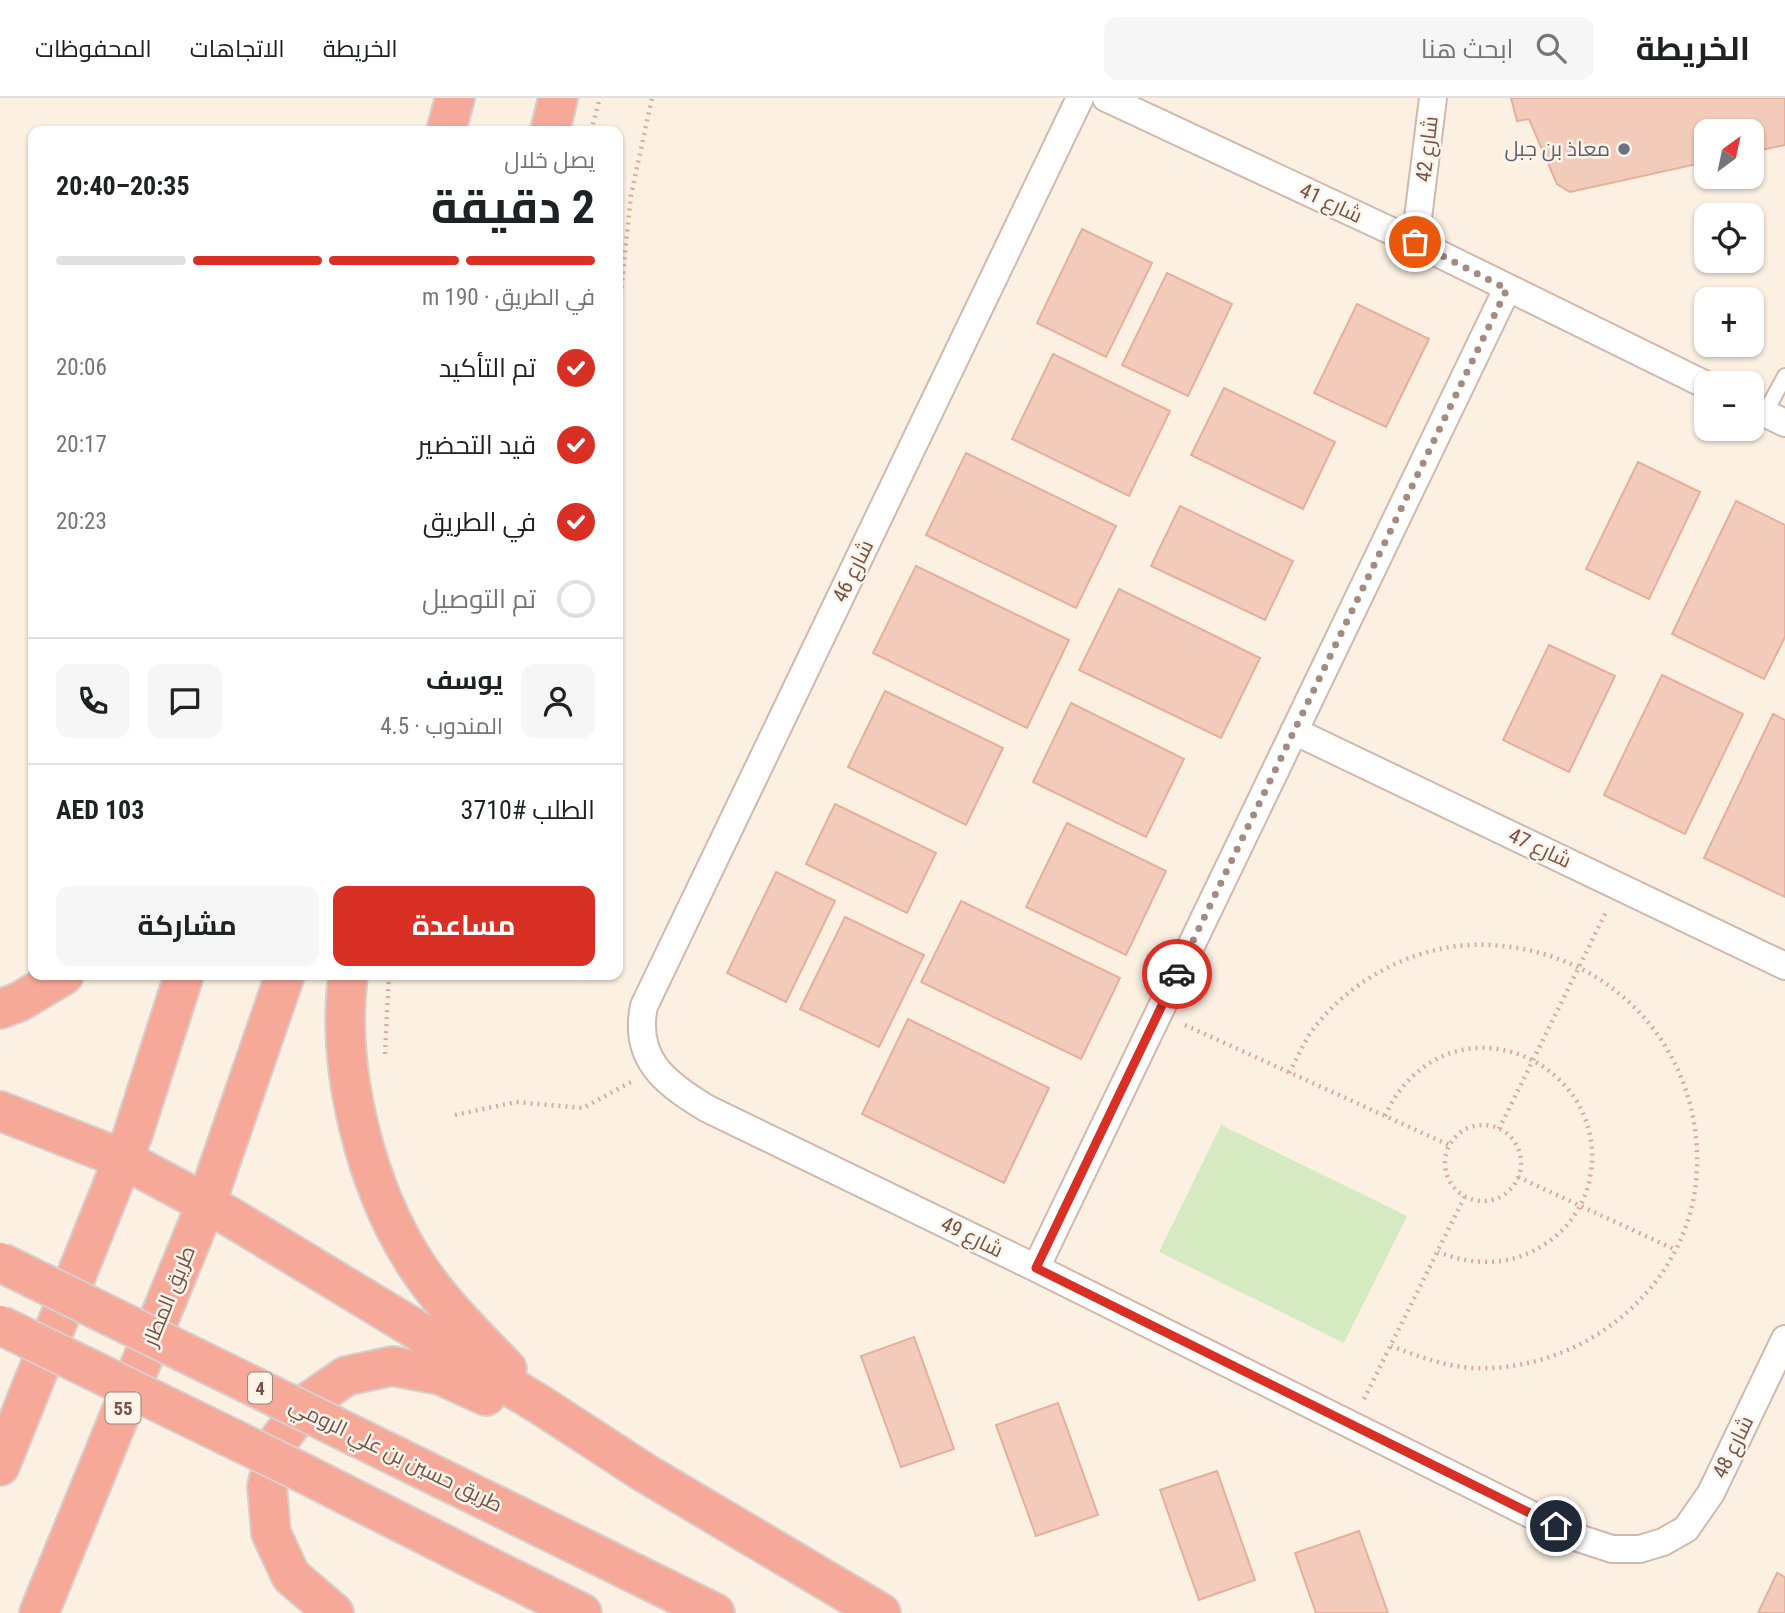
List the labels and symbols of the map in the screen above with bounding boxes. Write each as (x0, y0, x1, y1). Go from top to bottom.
street label: شارع 42 (1411, 115, 1445, 184)
north arrow (1694, 119, 1764, 189)
place label: معاذ بن جبل (1504, 137, 1610, 162)
marker: معاذ بن جبل (1616, 141, 1632, 157)
street label: شارع 41 (1295, 178, 1366, 230)
pin (1385, 212, 1445, 272)
street label: شارع 46 (828, 536, 880, 607)
street label: شارع 47 (1504, 823, 1575, 875)
courier (1142, 939, 1212, 1009)
street label: شارع 49 (936, 1212, 1007, 1264)
street label: طريق المطار (138, 1242, 201, 1351)
road number: 4 (248, 1372, 272, 1404)
road number: 55 (106, 1392, 140, 1424)
street label: طريق حسين بن علي الرومي (284, 1393, 506, 1521)
street label: شارع 48 (1708, 1412, 1760, 1483)
pin (1526, 1496, 1586, 1556)

